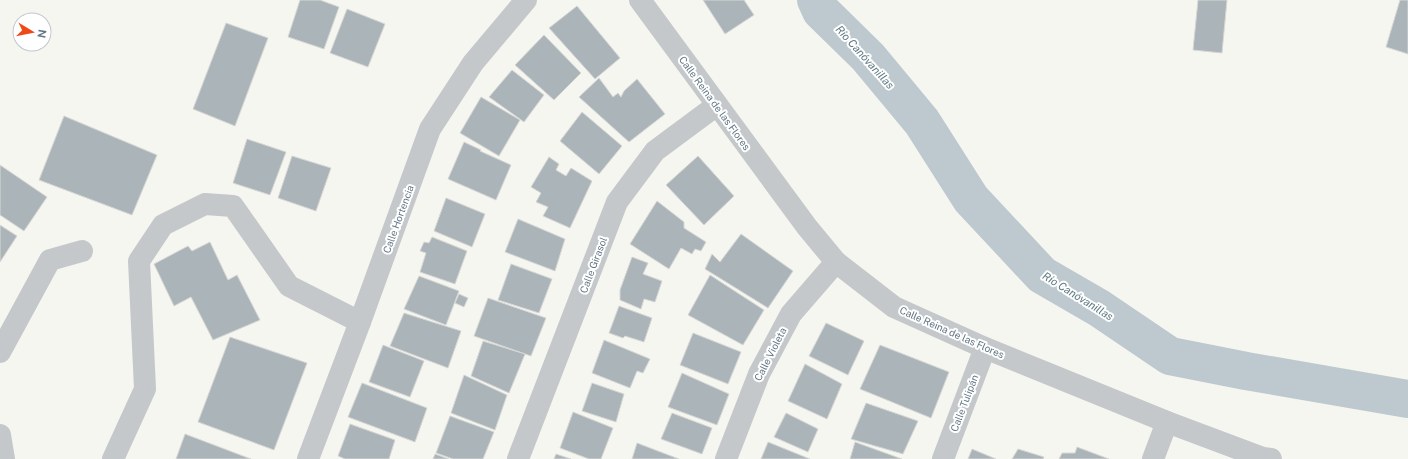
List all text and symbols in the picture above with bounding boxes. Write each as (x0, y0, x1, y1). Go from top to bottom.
north arrow (12, 12, 52, 52)
water label: Río Canóvanillas (833, 23, 897, 92)
text: N (35, 28, 49, 39)
street label: Calle Reina de las Flores (677, 54, 753, 152)
street label: Calle Hortencia (380, 183, 416, 255)
street label: Calle Girasol (577, 235, 609, 295)
water label: Río Canóvanillas (1041, 269, 1116, 323)
street label: Calle Reina de las Flores (898, 303, 1006, 361)
street label: Calle Violeta (751, 325, 789, 383)
street label: Calle Tulipán (948, 373, 980, 433)

